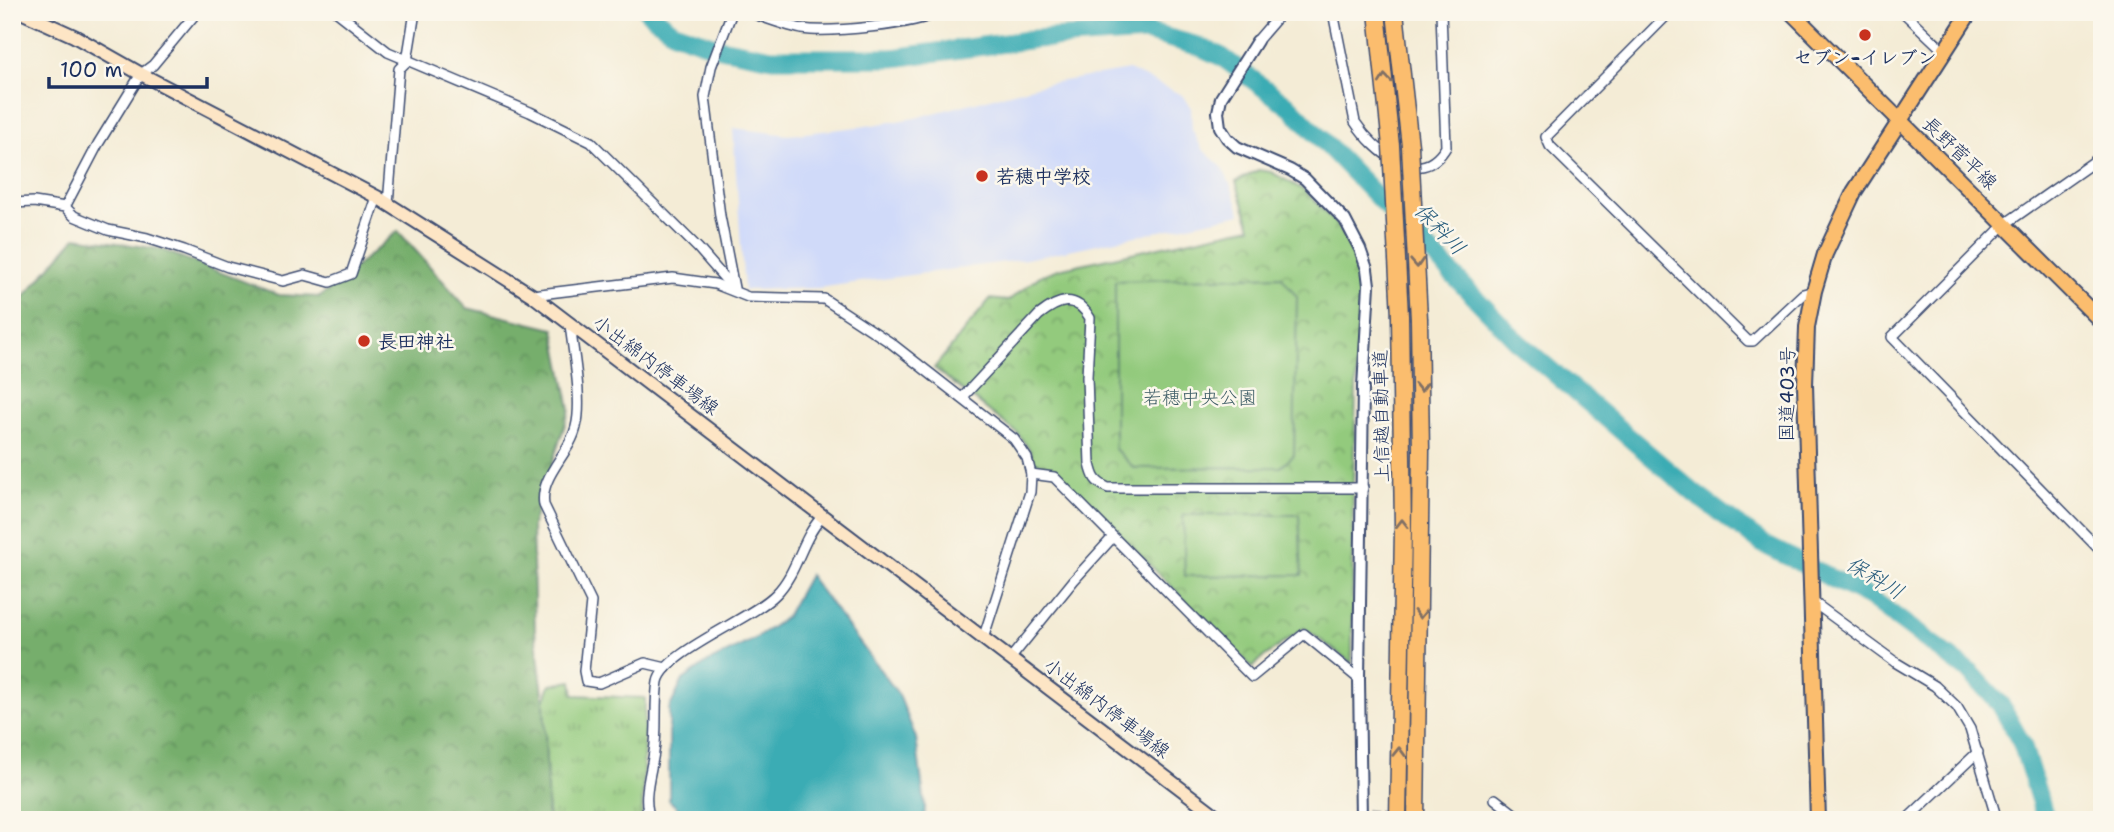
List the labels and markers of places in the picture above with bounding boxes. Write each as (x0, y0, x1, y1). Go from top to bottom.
marker: セブン-イレブン (1857, 27, 1873, 43)
place label: セブン-イレブン (1794, 45, 1936, 70)
place label: 若穂中学校 (996, 164, 1091, 189)
marker: 若穂中学校 (974, 168, 990, 184)
place label: 長田神社 (378, 329, 454, 354)
marker: 長田神社 (356, 333, 372, 349)

